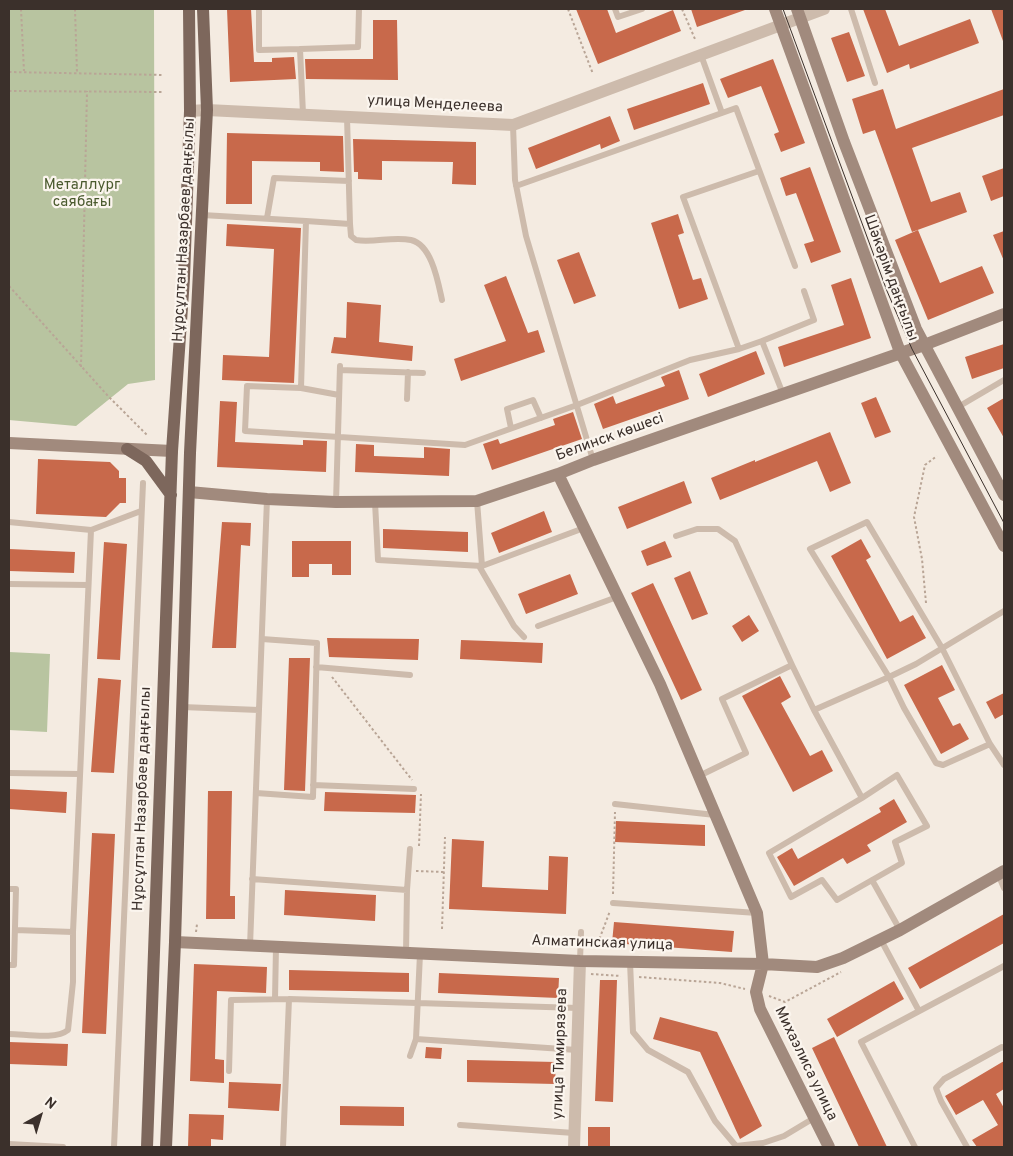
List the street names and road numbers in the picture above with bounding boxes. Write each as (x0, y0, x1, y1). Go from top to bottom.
street label: улица Менделеева (367, 92, 503, 118)
street label: Нұрсұлтан Назарбаев даңғылы (170, 117, 200, 343)
street label: Шәкәрім даңғылы (859, 212, 921, 344)
street label: Белинск көшесі (554, 410, 666, 466)
street label: Нұрсұлтан Назарбаев даңғылы (130, 687, 156, 911)
street label: Алматинская улица (531, 933, 673, 955)
street label: улица Тимирязева (550, 988, 572, 1120)
street label: Михаэлиса улица (770, 1004, 840, 1124)

